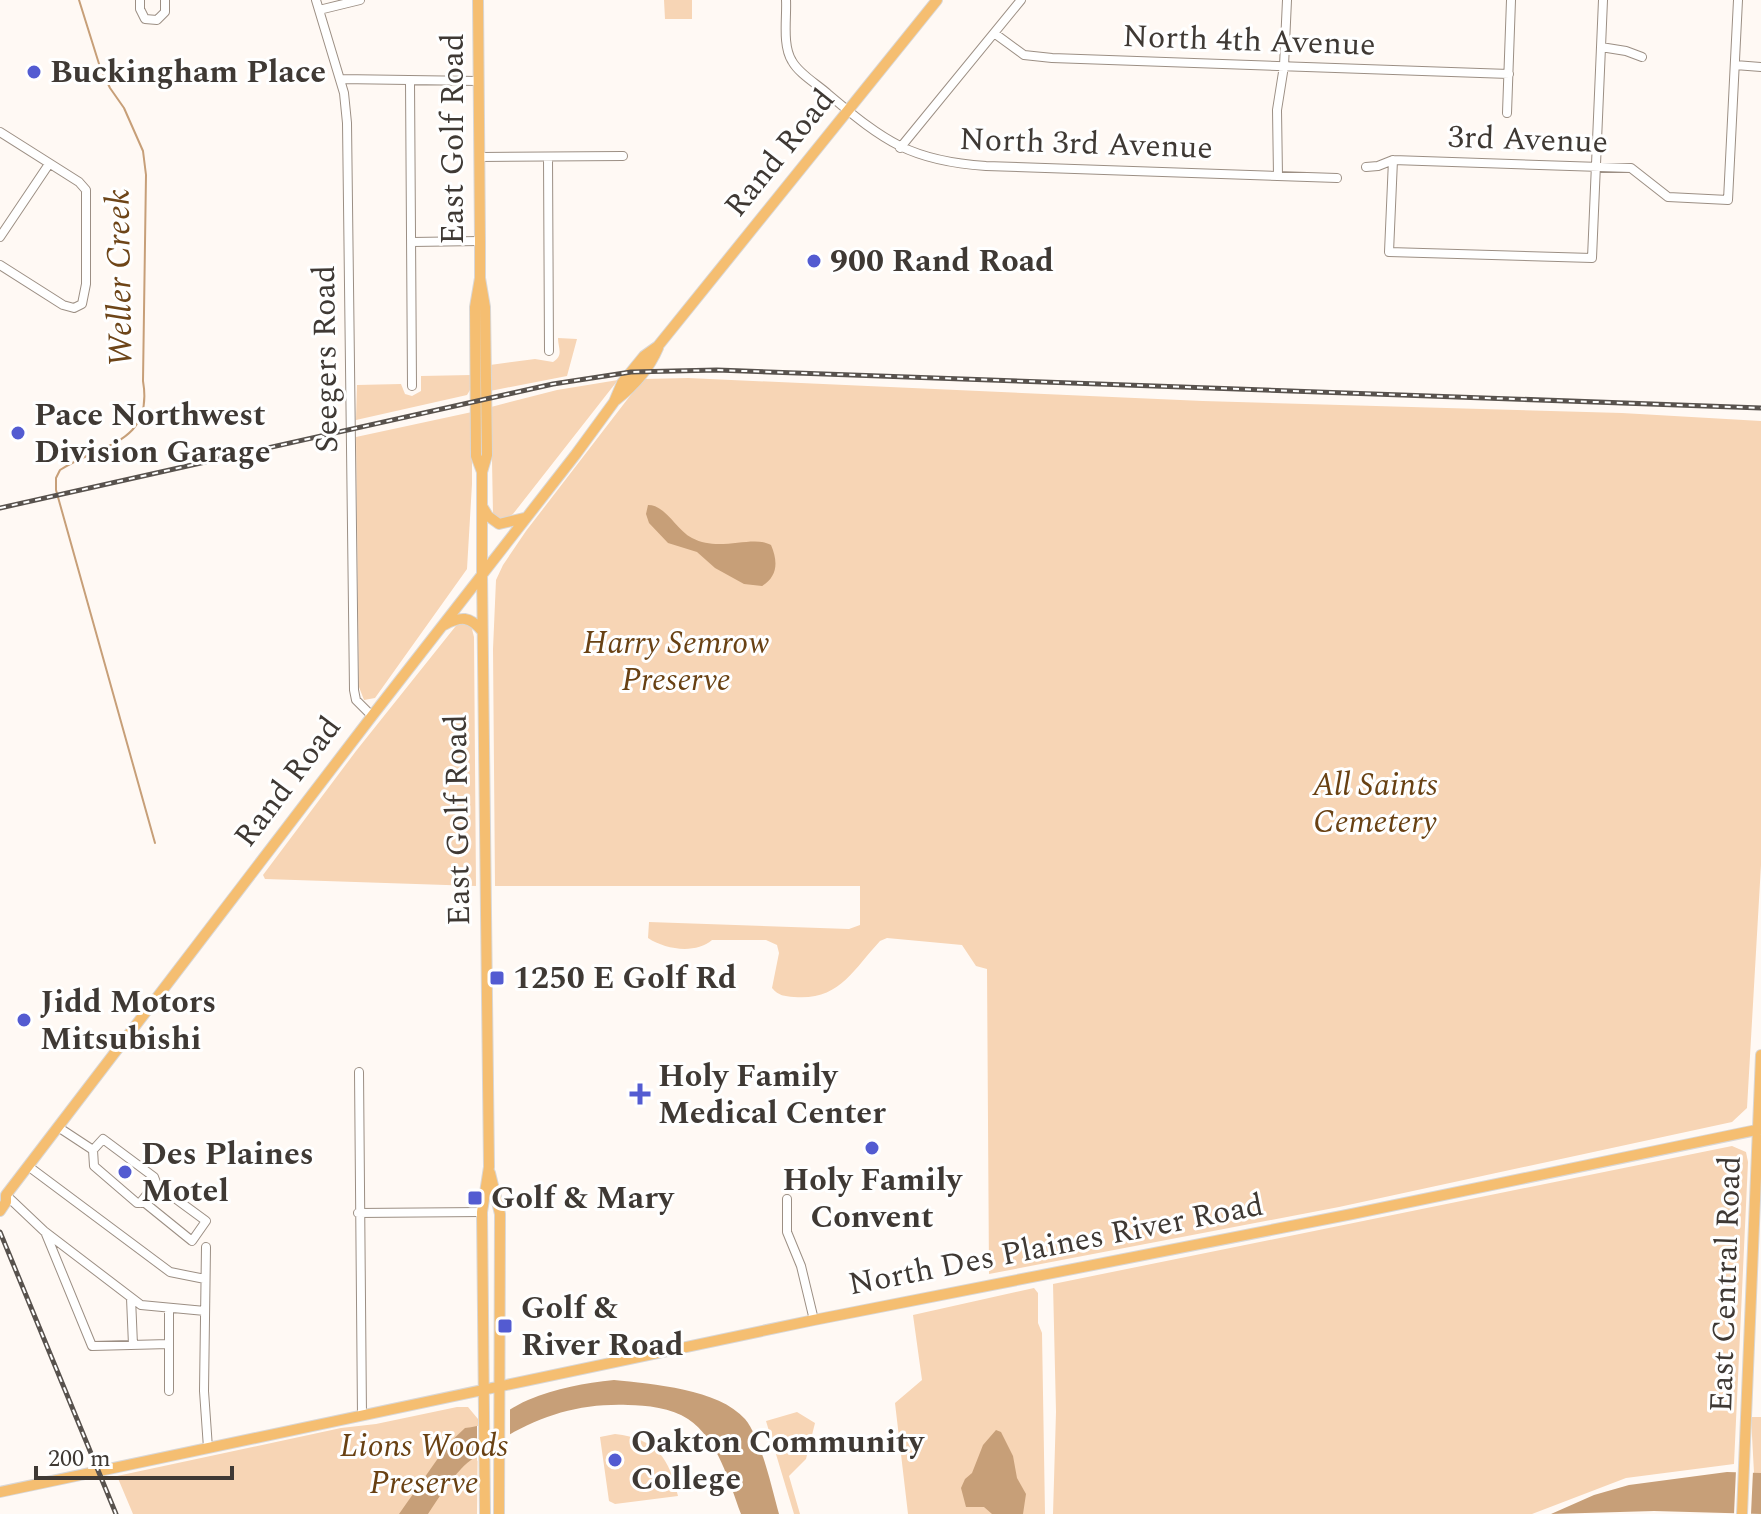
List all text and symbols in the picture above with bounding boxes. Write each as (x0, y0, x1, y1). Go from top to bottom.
street label: North 4th Avenue (1122, 12, 1376, 70)
street label: East Golf Road (429, 33, 478, 245)
place label: Buckingham Place (50, 48, 326, 97)
marker: Buckingham Place (25, 63, 43, 81)
street label: Rand Road (713, 78, 847, 228)
street label: 3rd Avenue (1447, 113, 1609, 167)
street label: North 3rd Avenue (958, 115, 1214, 173)
water label: Weller Creek (92, 189, 148, 367)
place label: 900 Rand Road (830, 237, 1054, 286)
marker: 900 Rand Road (805, 252, 823, 270)
street label: Seegers Road (300, 265, 352, 453)
place label: Pace Northwest Division Garage (34, 391, 271, 477)
marker: Pace Northwest Division Garage (9, 424, 27, 442)
park label: Harry Semrow Preserve (583, 619, 769, 705)
street label: Rand Road (222, 706, 354, 858)
street label: East Golf Road (432, 714, 484, 926)
park label: All Saints Cemetery (1311, 761, 1438, 847)
place label: 1250 E Golf Rd (513, 954, 737, 1003)
marker: 1250 E Golf Rd (488, 969, 506, 987)
place label: Jidd Motors Mitsubishi (40, 978, 216, 1064)
marker: Jidd Motors Mitsubishi (15, 1011, 33, 1029)
place label: Holy Family Medical Center (658, 1052, 886, 1138)
marker: Holy Family Medical Center (629, 1083, 651, 1105)
place label: Des Plaines Motel (141, 1130, 314, 1216)
marker: Holy Family Convent (863, 1139, 881, 1157)
street label: East Central Road (1697, 1155, 1755, 1413)
place label: Holy Family Convent (782, 1156, 963, 1242)
marker: Des Plaines Motel (116, 1163, 134, 1181)
place label: Golf & Mary (491, 1174, 675, 1223)
street label: North Des Plaines River Road (844, 1181, 1268, 1309)
marker: Golf & Mary (466, 1189, 484, 1207)
place label: Golf & River Road (521, 1284, 684, 1370)
marker: Golf & River Road (496, 1317, 514, 1335)
place label: Oakton Community College (631, 1418, 925, 1504)
park label: Lions Woods Preserve (340, 1422, 508, 1508)
scale bar (36, 1430, 232, 1480)
text: 200 m (48, 1441, 111, 1477)
marker: Oakton Community College (606, 1451, 624, 1469)

